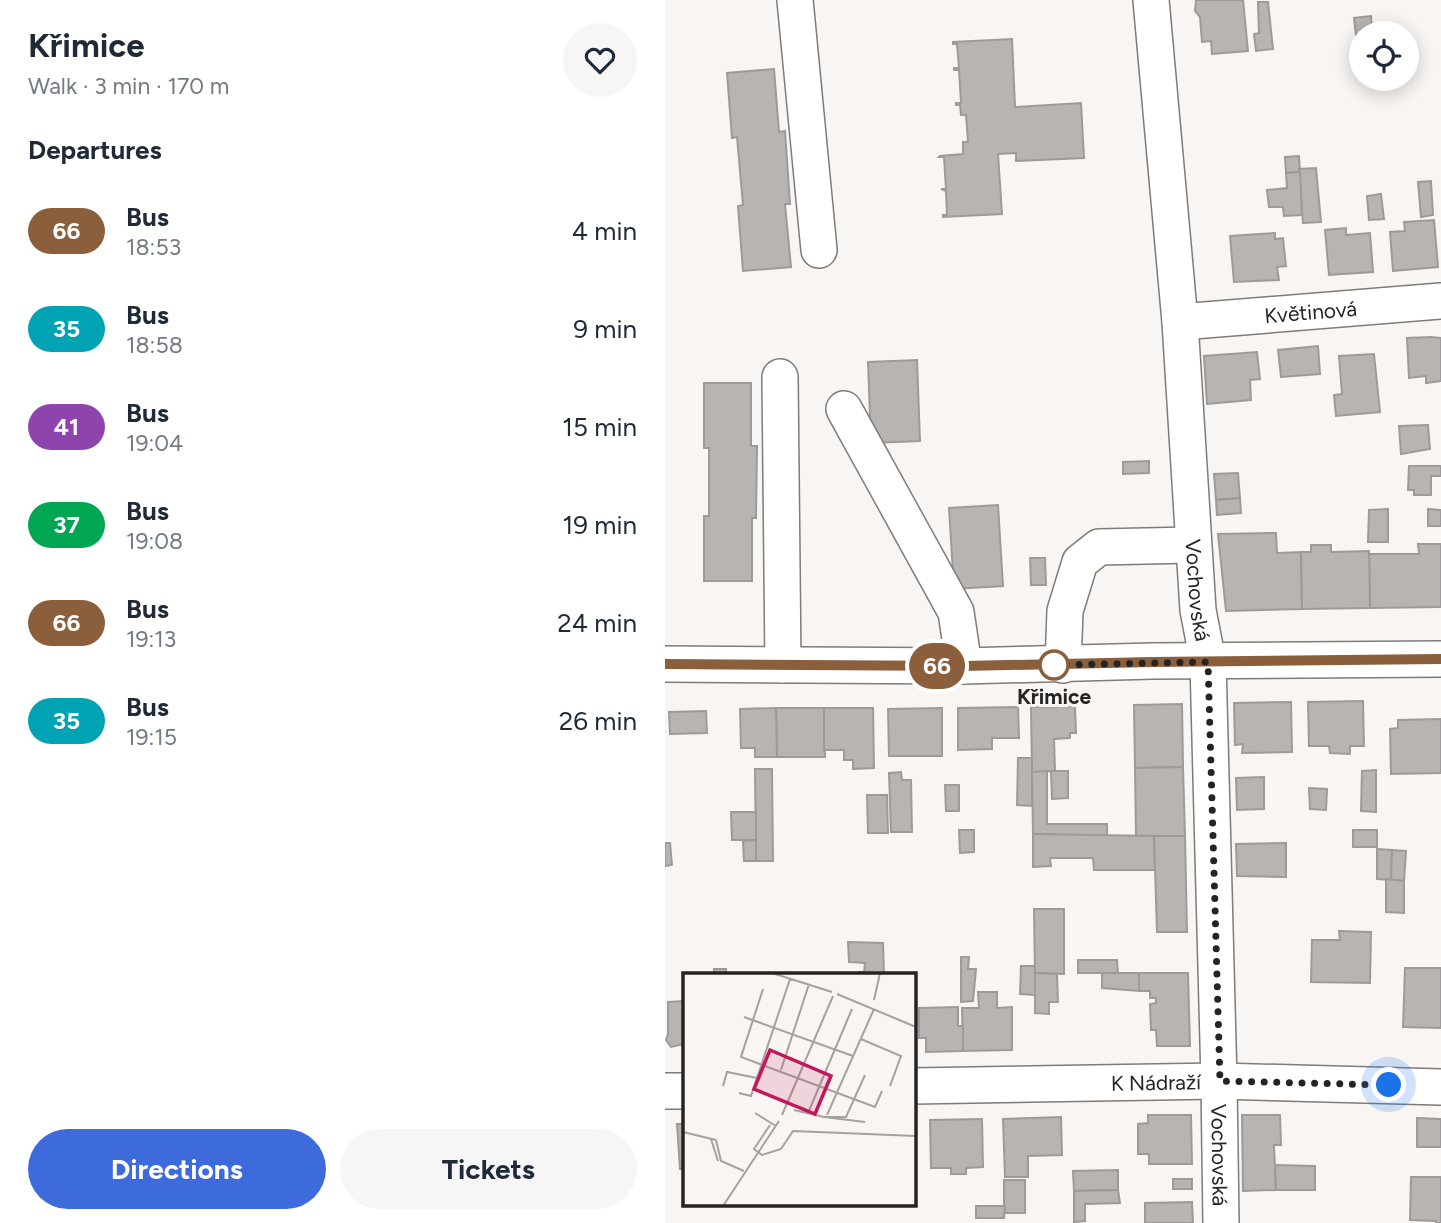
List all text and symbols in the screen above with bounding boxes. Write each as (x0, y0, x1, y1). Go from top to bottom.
map controls (1349, 21, 1419, 91)
button: locate (1349, 21, 1419, 91)
button: heart (563, 23, 637, 97)
text: Křimice (28, 26, 145, 65)
text: Walk · 3 min · 170 m (28, 72, 229, 100)
text: Departures (28, 134, 162, 166)
text: Bus (126, 201, 169, 233)
text: 4 min (572, 215, 637, 247)
text: 66 (53, 216, 80, 245)
text: 18:53 (126, 233, 181, 261)
street label: Květinová (1263, 295, 1358, 328)
text: Bus (126, 299, 169, 331)
text: 9 min (573, 313, 637, 345)
text: 35 (53, 314, 80, 343)
text: 18:58 (126, 331, 183, 359)
text: Bus (126, 397, 169, 429)
text: 15 min (562, 411, 637, 443)
text: 41 (54, 412, 79, 441)
text: 19:04 (126, 429, 183, 457)
text: Bus (126, 495, 169, 527)
text: 19 min (562, 509, 637, 541)
text: 37 (53, 510, 80, 539)
text: 19:08 (126, 527, 183, 555)
street label: Vochovská (1181, 538, 1216, 643)
text: Bus (126, 593, 169, 625)
text: 24 min (557, 607, 637, 639)
text: 66 (53, 608, 80, 637)
text: 19:13 (126, 625, 176, 653)
line badge: 66 (905, 643, 969, 689)
marker: Křimice (1039, 650, 1069, 680)
text: 66 (923, 651, 951, 680)
place label: Křimice (1017, 684, 1091, 709)
text: Bus (126, 691, 169, 723)
text: 26 min (559, 705, 637, 737)
text: 35 (53, 706, 80, 735)
text: 19:15 (126, 723, 177, 751)
inset map (683, 973, 915, 1206)
your location (1371, 1067, 1406, 1102)
street label: K Nádraží (1111, 1069, 1202, 1095)
street label: Vochovská (1207, 1104, 1233, 1206)
button: Directions (28, 1129, 326, 1209)
button: Tickets (340, 1129, 637, 1209)

